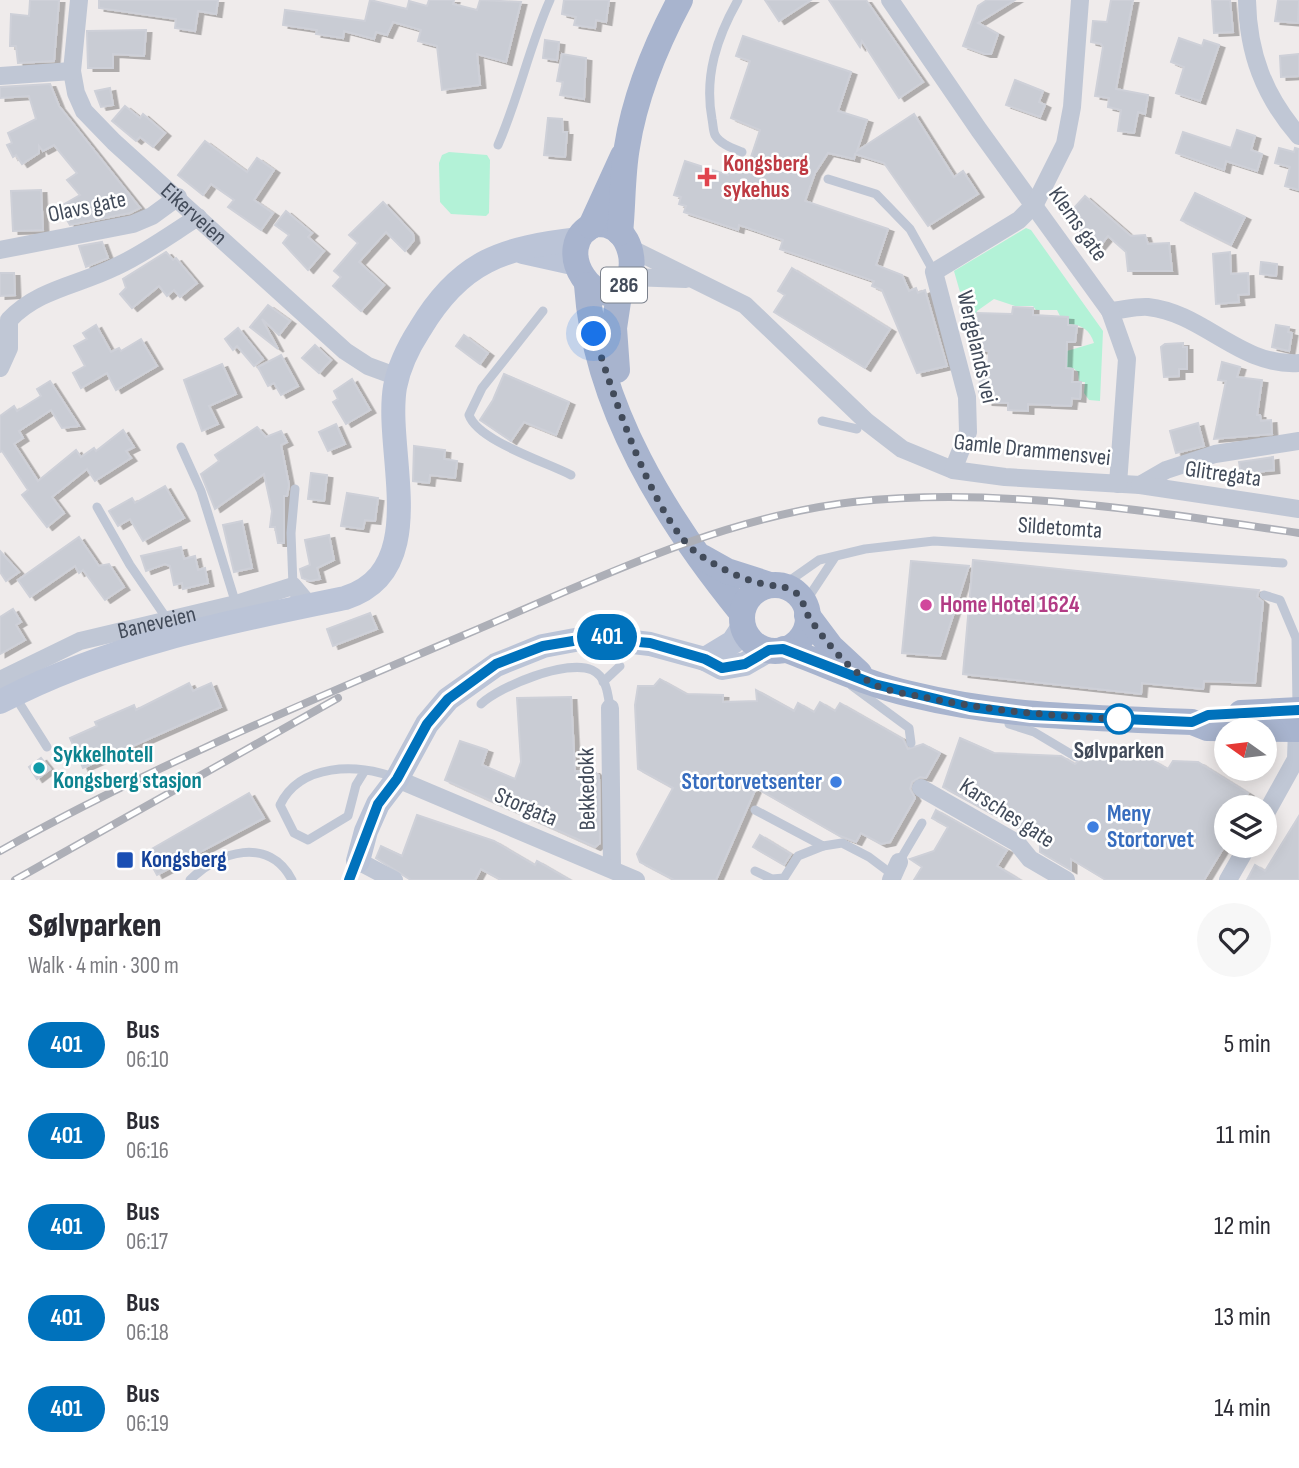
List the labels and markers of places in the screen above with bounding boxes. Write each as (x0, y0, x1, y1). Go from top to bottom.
place label: Kongsberg sykehus (723, 150, 809, 204)
marker: Kongsberg sykehus (697, 167, 717, 187)
place label: Home Hotel 1624 (940, 591, 1080, 619)
marker: Home Hotel 1624 (918, 597, 934, 613)
marker: Sølvparken (1104, 704, 1134, 734)
place label: Sølvparken (1074, 737, 1164, 765)
place label: Sykkelhotell Kongsberg stasjon (53, 741, 202, 795)
marker: Sykkelhotell Kongsberg stasjon (31, 760, 47, 776)
place label: Stortorvetsenter (682, 768, 822, 796)
marker: Stortorvetsenter (828, 774, 844, 790)
place label: Meny Stortorvet (1107, 800, 1194, 854)
marker: Meny Stortorvet (1085, 819, 1101, 835)
place label: Kongsberg (141, 846, 227, 874)
marker: Kongsberg (115, 850, 135, 870)

